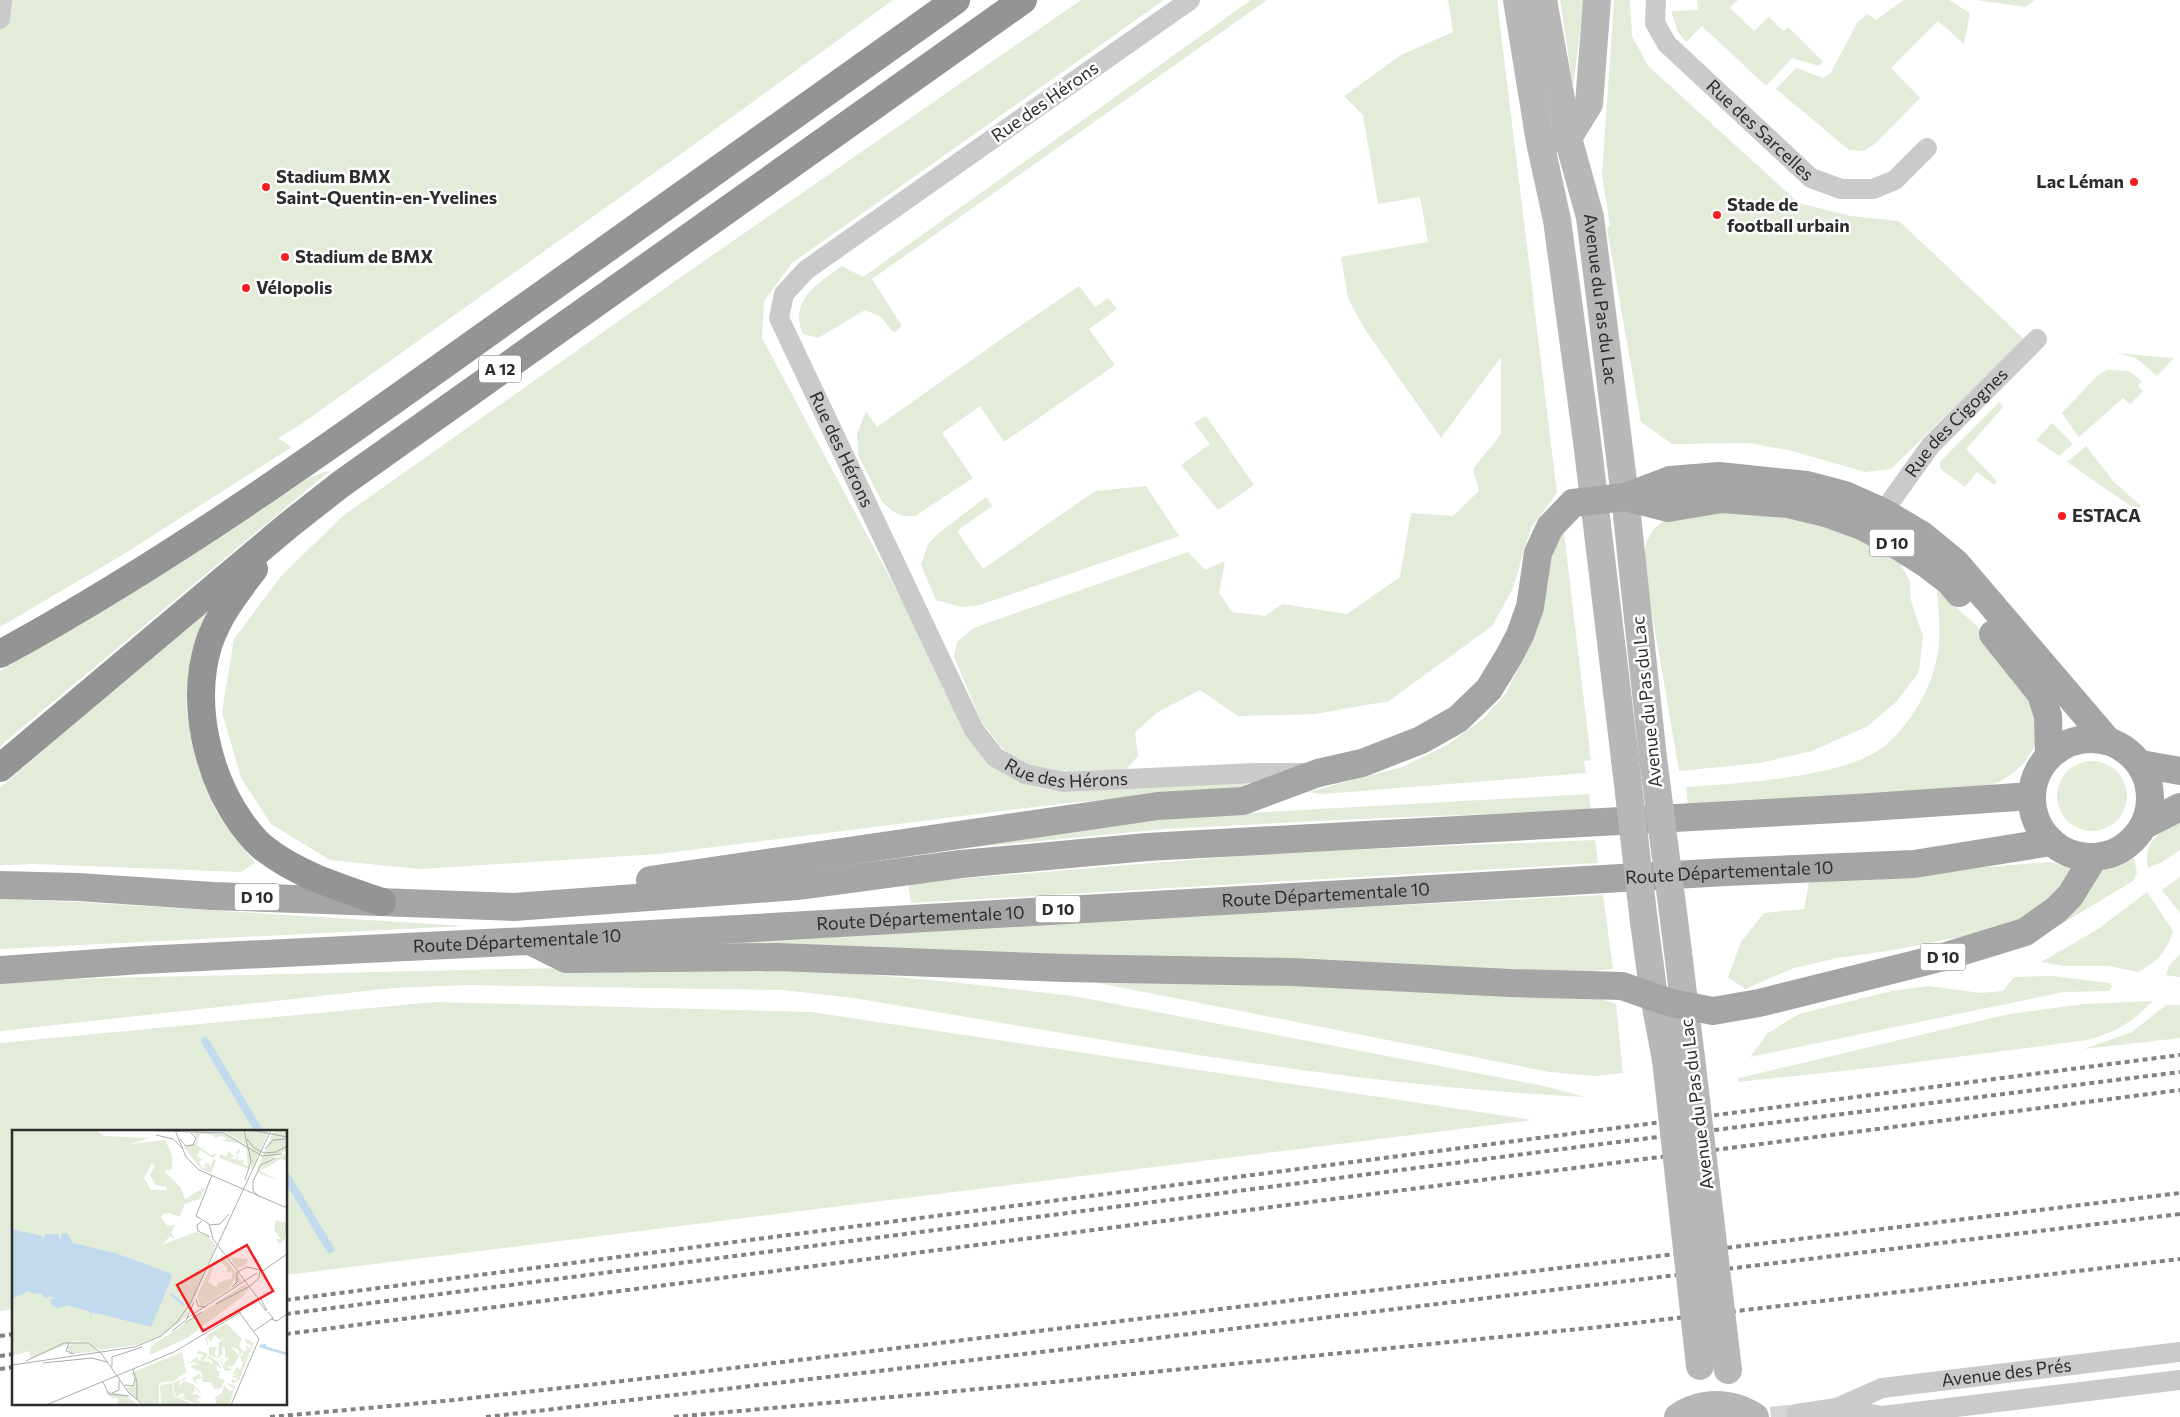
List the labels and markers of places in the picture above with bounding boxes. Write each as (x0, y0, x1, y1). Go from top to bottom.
place label: Stadium BMX Saint-Quentin-en-Yvelines (276, 165, 497, 208)
place label: Lac Léman (2036, 170, 2124, 192)
marker: Lac Léman (2128, 176, 2140, 188)
marker: Stadium BMX Saint-Quentin-en-Yvelines (260, 181, 272, 193)
place label: Stade de football urbain (1727, 193, 1850, 236)
marker: Stade de football urbain (1711, 209, 1723, 221)
place label: Stadium de BMX (295, 245, 433, 267)
marker: Stadium de BMX (279, 251, 291, 263)
place label: Vélopolis (256, 276, 332, 298)
marker: Vélopolis (240, 282, 252, 294)
place label: ESTACA (2072, 504, 2141, 526)
marker: ESTACA (2056, 510, 2068, 522)

